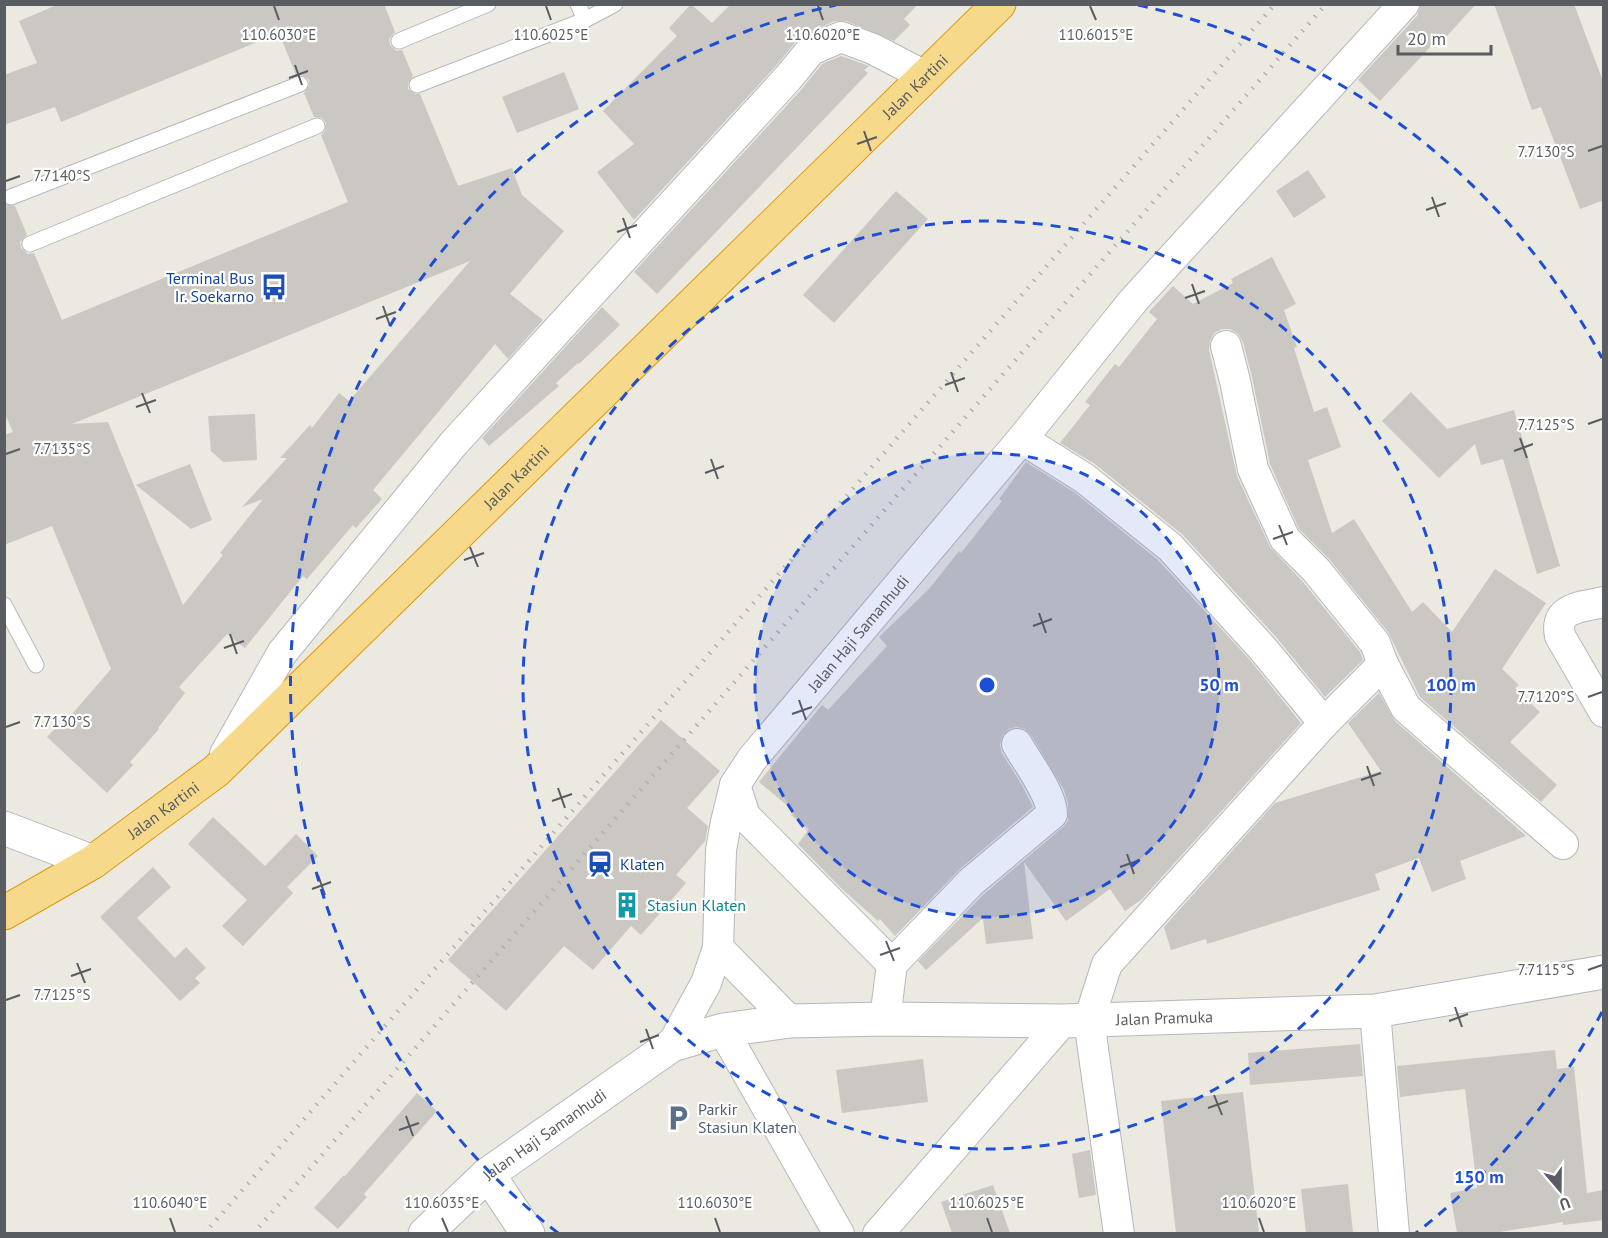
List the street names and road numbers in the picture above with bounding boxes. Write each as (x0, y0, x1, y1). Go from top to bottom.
street label: Jalan Kartini (877, 50, 952, 124)
street label: Jalan Kartini (479, 440, 553, 514)
street label: Jalan Haji Samanhudi (803, 571, 913, 696)
street label: Jalan Kartini (123, 777, 203, 844)
street label: Jalan Pramuka (1115, 1006, 1213, 1029)
street label: Jalan Haji Samanhudi (477, 1084, 610, 1185)

